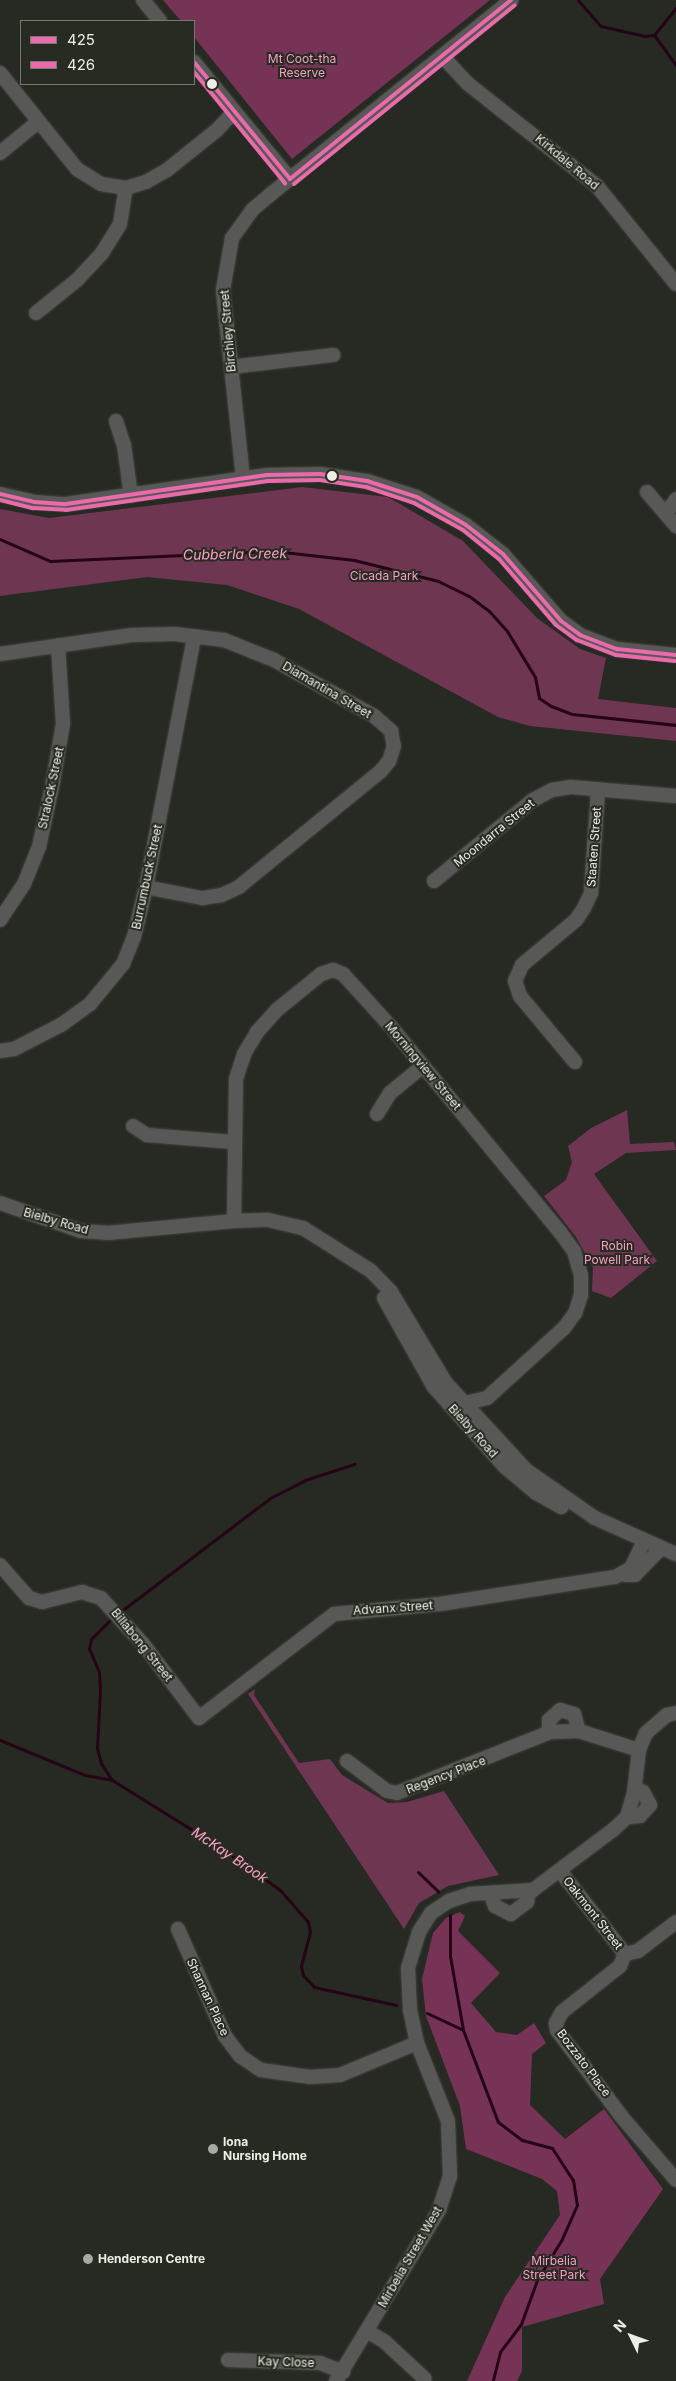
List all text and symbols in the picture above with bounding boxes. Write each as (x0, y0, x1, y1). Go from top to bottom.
legend (20, 20, 195, 85)
text: 425 (67, 30, 95, 49)
park label: Mt Coot-tha Reserve (268, 52, 336, 80)
text: 426 (67, 55, 95, 74)
unlabelled marker (207, 79, 217, 89)
street label: Kirkdale Road (532, 131, 602, 193)
street label: Birchley Street (217, 289, 239, 373)
unlabelled marker (327, 471, 337, 481)
water label: Cubberla Creek (183, 545, 287, 563)
park label: Cicada Park (350, 569, 418, 583)
street label: Diamantina Street (280, 659, 374, 721)
street label: Stralock Street (35, 746, 67, 830)
street label: Moondarra Street (451, 796, 537, 870)
street label: Staaten Street (584, 806, 604, 888)
street label: Burrumbuck Street (129, 823, 165, 931)
street label: Morningview Street (382, 1019, 464, 1113)
street label: Bielby Road (22, 1205, 90, 1237)
park label: Robin Powell Park (584, 1239, 650, 1267)
street label: Bielby Road (445, 1401, 501, 1461)
street label: Advanx Street (353, 1598, 433, 1618)
street label: Billabong Street (108, 1606, 176, 1684)
street label: Regency Place (404, 1753, 488, 1797)
water label: McKay Brook (189, 1823, 271, 1887)
street label: Oakmont Street (560, 1874, 626, 1952)
street label: Shannan Place (184, 1956, 232, 2038)
street label: Bozzato Place (554, 2027, 614, 2099)
place label: Iona Nursing Home (223, 2135, 307, 2163)
marker: Iona Nursing Home (207, 2143, 219, 2155)
street label: Mirbelia Street West (375, 2204, 445, 2310)
place label: Henderson Centre (98, 2252, 205, 2266)
marker: Henderson Centre (82, 2253, 94, 2265)
park label: Mirbelia Street Park (523, 2254, 585, 2282)
north arrow (606, 2311, 656, 2361)
text: N (610, 2316, 629, 2335)
street label: Kay Close (257, 2354, 315, 2370)

